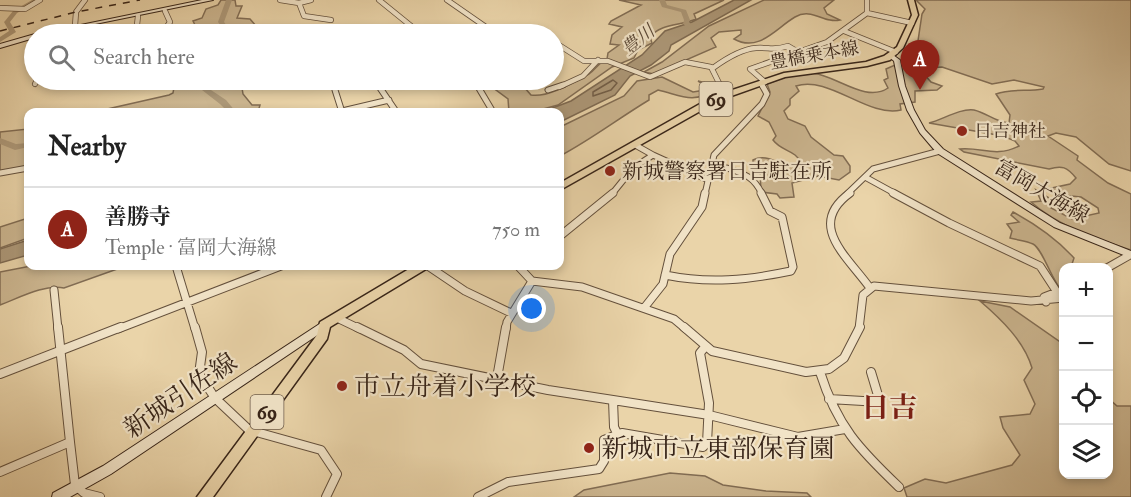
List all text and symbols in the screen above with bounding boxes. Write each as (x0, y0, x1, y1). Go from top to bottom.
water label: 豊川 (617, 19, 661, 61)
search box (24, 24, 564, 90)
street label: 豊橋乗本線 (768, 36, 860, 75)
pin: A (900, 40, 940, 90)
icon: search (45, 41, 78, 74)
text: Search here (93, 43, 195, 71)
road number: 69 (700, 82, 732, 116)
place label: 日吉神社 (974, 120, 1046, 143)
marker: 日吉神社 (955, 124, 969, 138)
text: Nearby (48, 131, 126, 163)
street label: 富岡大海線 (990, 153, 1094, 229)
place label: 新城警察署日吉駐在所 (622, 158, 832, 185)
marker: 新城警察署日吉駐在所 (603, 164, 617, 178)
text: 善勝寺 (105, 203, 171, 231)
text: A (61, 217, 74, 242)
text: 750 m (492, 217, 540, 242)
text: Temple · 富岡大海線 (105, 235, 277, 260)
map controls (1059, 263, 1113, 479)
button: + (1059, 263, 1113, 317)
your location (517, 294, 546, 323)
button: − (1059, 317, 1113, 371)
street label: 新城引佐線 (118, 346, 243, 445)
place label: 市立舟着小学校 (354, 371, 536, 403)
button: locate (1059, 371, 1113, 425)
marker: 市立舟着小学校 (335, 379, 349, 393)
district label: 日吉 (861, 391, 917, 426)
road number: 69 (250, 395, 284, 429)
button: layers (1059, 425, 1113, 479)
place label: 新城市立東部保育園 (601, 433, 835, 465)
marker: 新城市立東部保育園 (582, 441, 596, 455)

